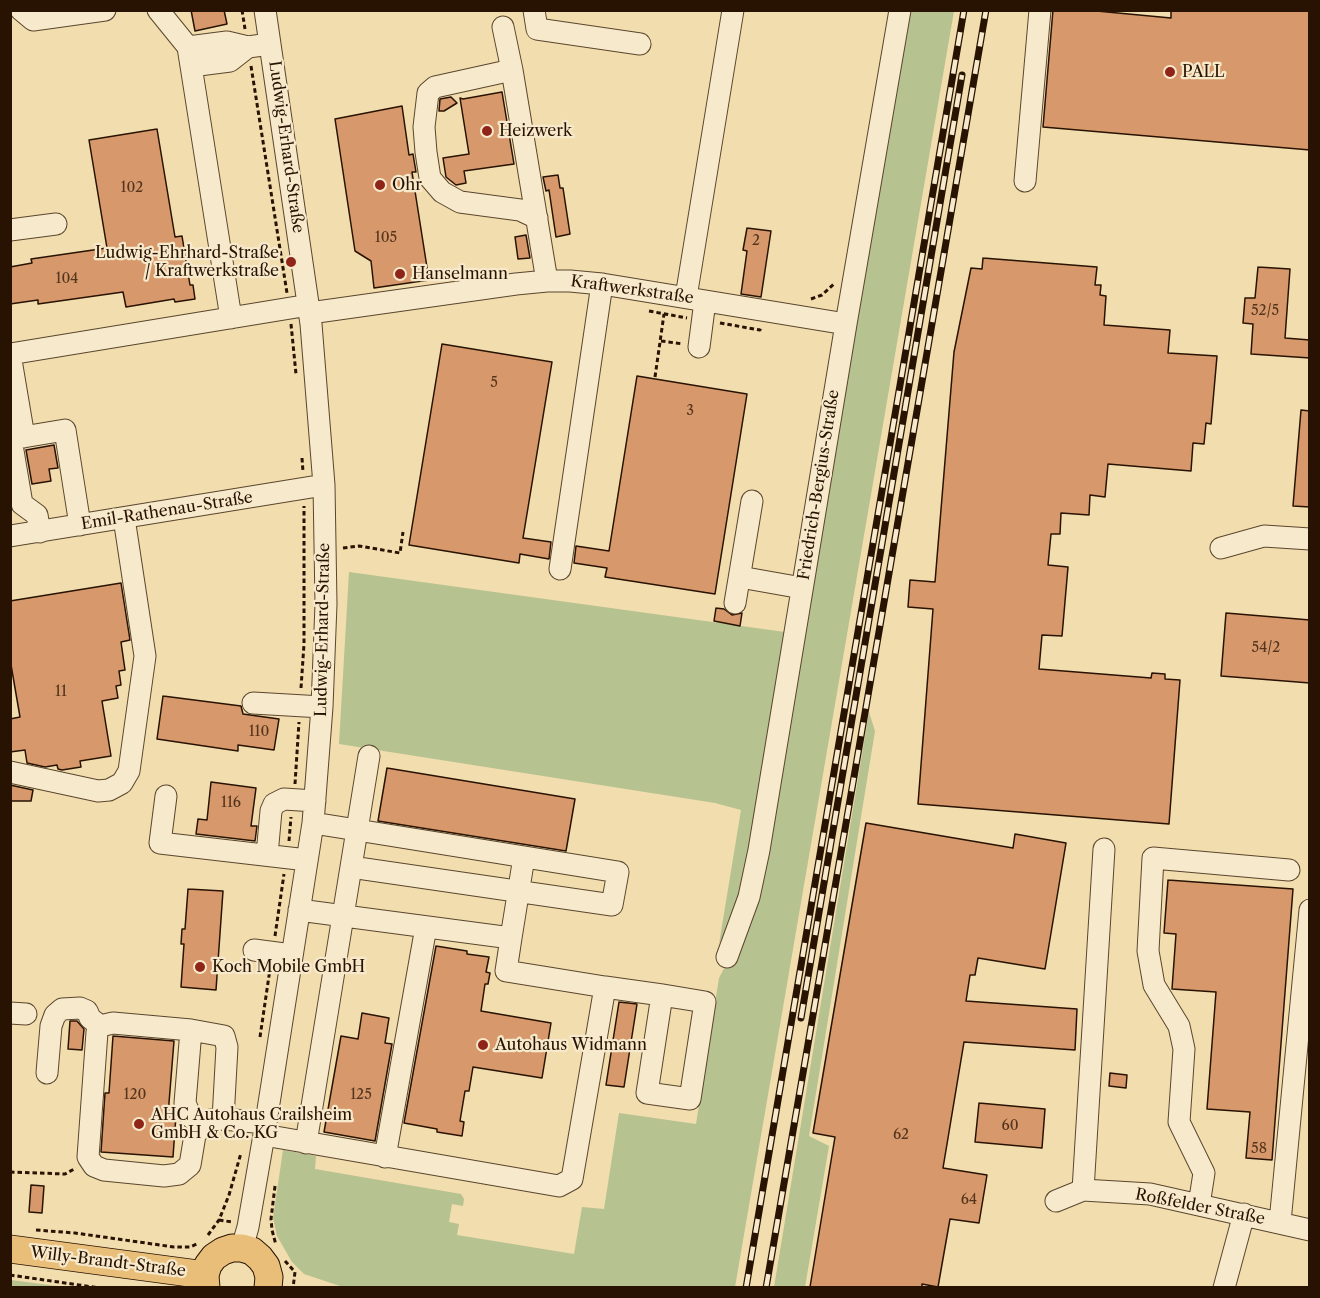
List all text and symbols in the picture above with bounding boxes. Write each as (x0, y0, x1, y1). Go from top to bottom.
street label: Ludwig-Erhard-Straße (264, 60, 308, 234)
place label: PALL (1182, 62, 1225, 82)
marker: PALL (1163, 65, 1177, 79)
place label: Heizwerk (499, 121, 572, 141)
marker: Heizwerk (480, 124, 494, 138)
place label: Ohr (392, 175, 422, 195)
marker: Ohr (373, 178, 387, 192)
house number: 102 (121, 180, 143, 196)
house number: 105 (375, 230, 397, 246)
house number: 2 (752, 233, 760, 249)
place label: Ludwig-Ehrhard-Straße / Kraftwerkstraße (95, 243, 279, 281)
marker: Ludwig-Ehrhard-Straße / Kraftwerkstraße (284, 255, 298, 269)
place label: Hanselmann (412, 264, 508, 284)
marker: Hanselmann (393, 267, 407, 281)
house number: 104 (56, 271, 78, 287)
street label: Kraftwerkstraße (569, 272, 695, 308)
house number: 52/5 (1251, 303, 1279, 319)
house number: 5 (490, 375, 498, 391)
street label: Friedrich-Bergius-Straße (794, 388, 844, 582)
house number: 3 (686, 403, 694, 419)
street label: Emil-Rathenau-Straße (80, 488, 254, 534)
street label: Ludwig-Erhard-Straße (312, 543, 334, 717)
house number: 54/2 (1252, 640, 1280, 656)
house number: 11 (55, 684, 67, 700)
house number: 110 (249, 724, 269, 740)
house number: 116 (221, 795, 241, 811)
place label: Koch Mobile GmbH (212, 957, 365, 977)
marker: Koch Mobile GmbH (193, 960, 207, 974)
place label: Autohaus Widmann (495, 1035, 647, 1055)
marker: Autohaus Widmann (476, 1038, 490, 1052)
house number: 120 (124, 1087, 146, 1103)
house number: 125 (350, 1087, 372, 1103)
place label: AHC Autohaus Crailsheim GmbH & Co. KG (151, 1105, 352, 1143)
marker: AHC Autohaus Crailsheim GmbH & Co. KG (132, 1117, 146, 1131)
house number: 60 (1001, 1118, 1019, 1134)
house number: 62 (893, 1127, 909, 1143)
house number: 58 (1251, 1141, 1267, 1157)
street label: Roßfelder Straße (1133, 1185, 1267, 1229)
house number: 64 (961, 1192, 977, 1208)
street label: Willy-Brandt-Straße (29, 1243, 187, 1281)

